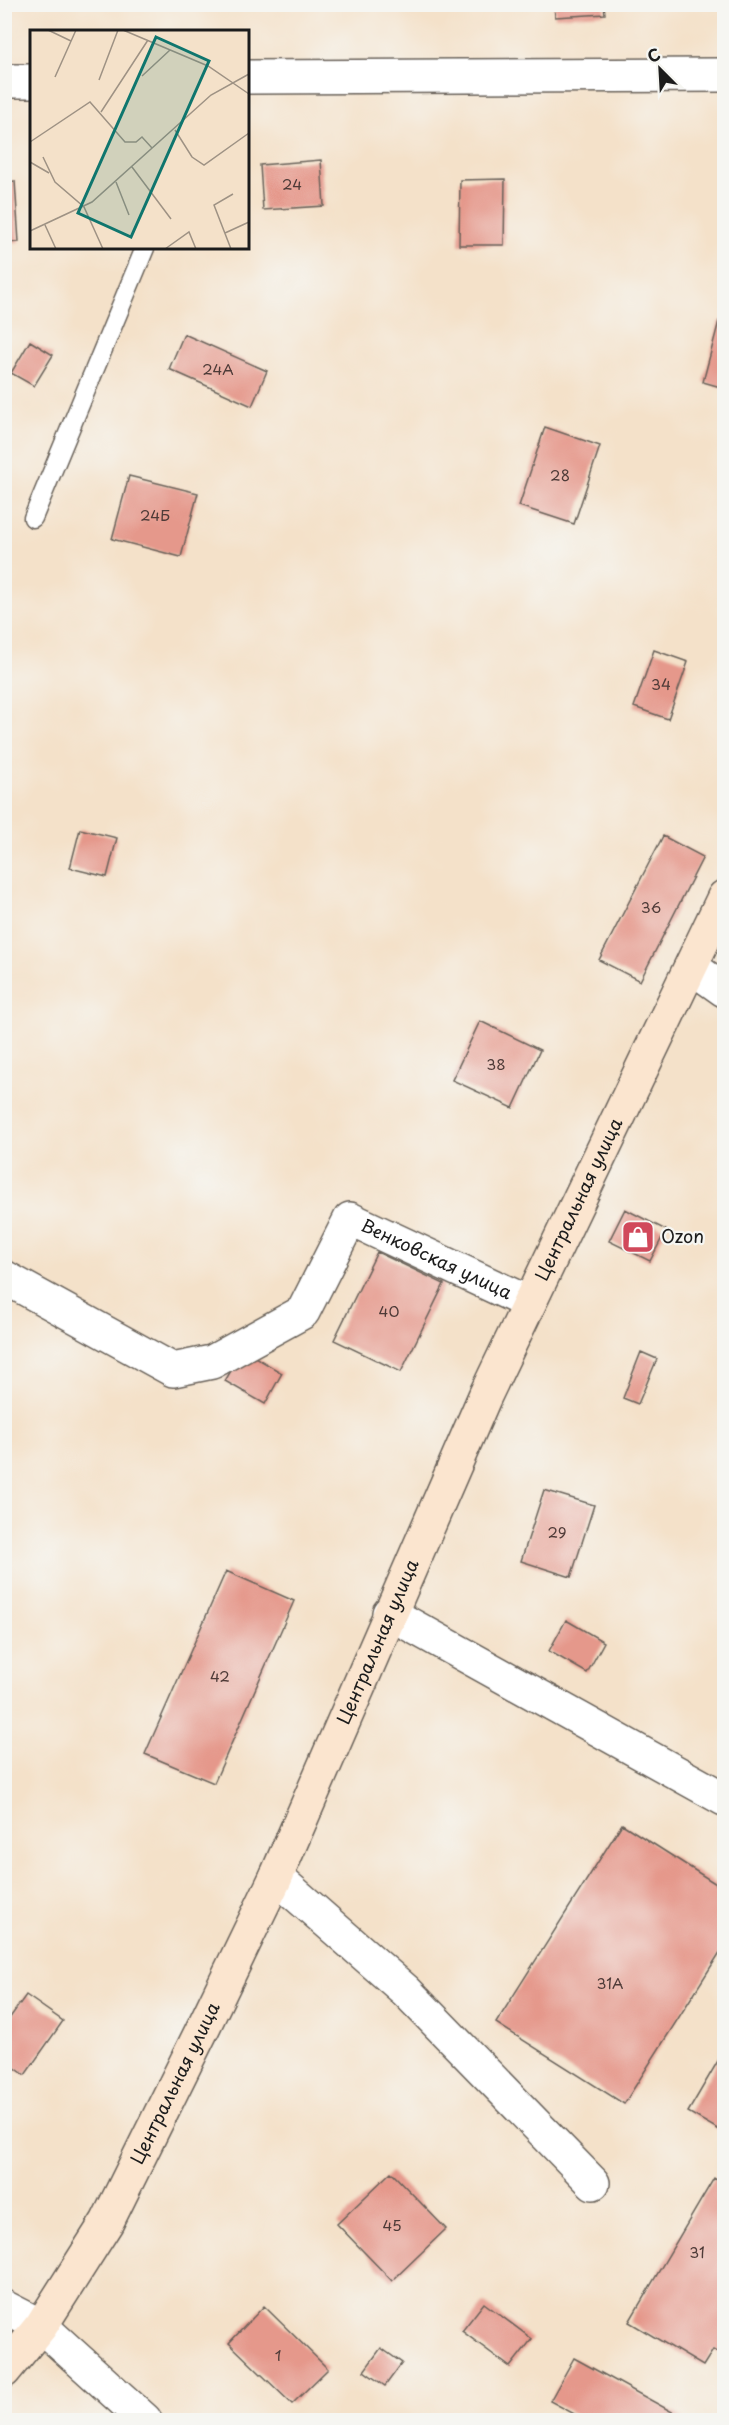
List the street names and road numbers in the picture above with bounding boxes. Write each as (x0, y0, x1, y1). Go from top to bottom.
street label: Центральная улица (527, 1112, 629, 1285)
street label: Венковская улица (357, 1211, 517, 1305)
street label: Центральная улица (329, 1554, 425, 1728)
street label: Центральная улица (123, 1997, 226, 2168)

